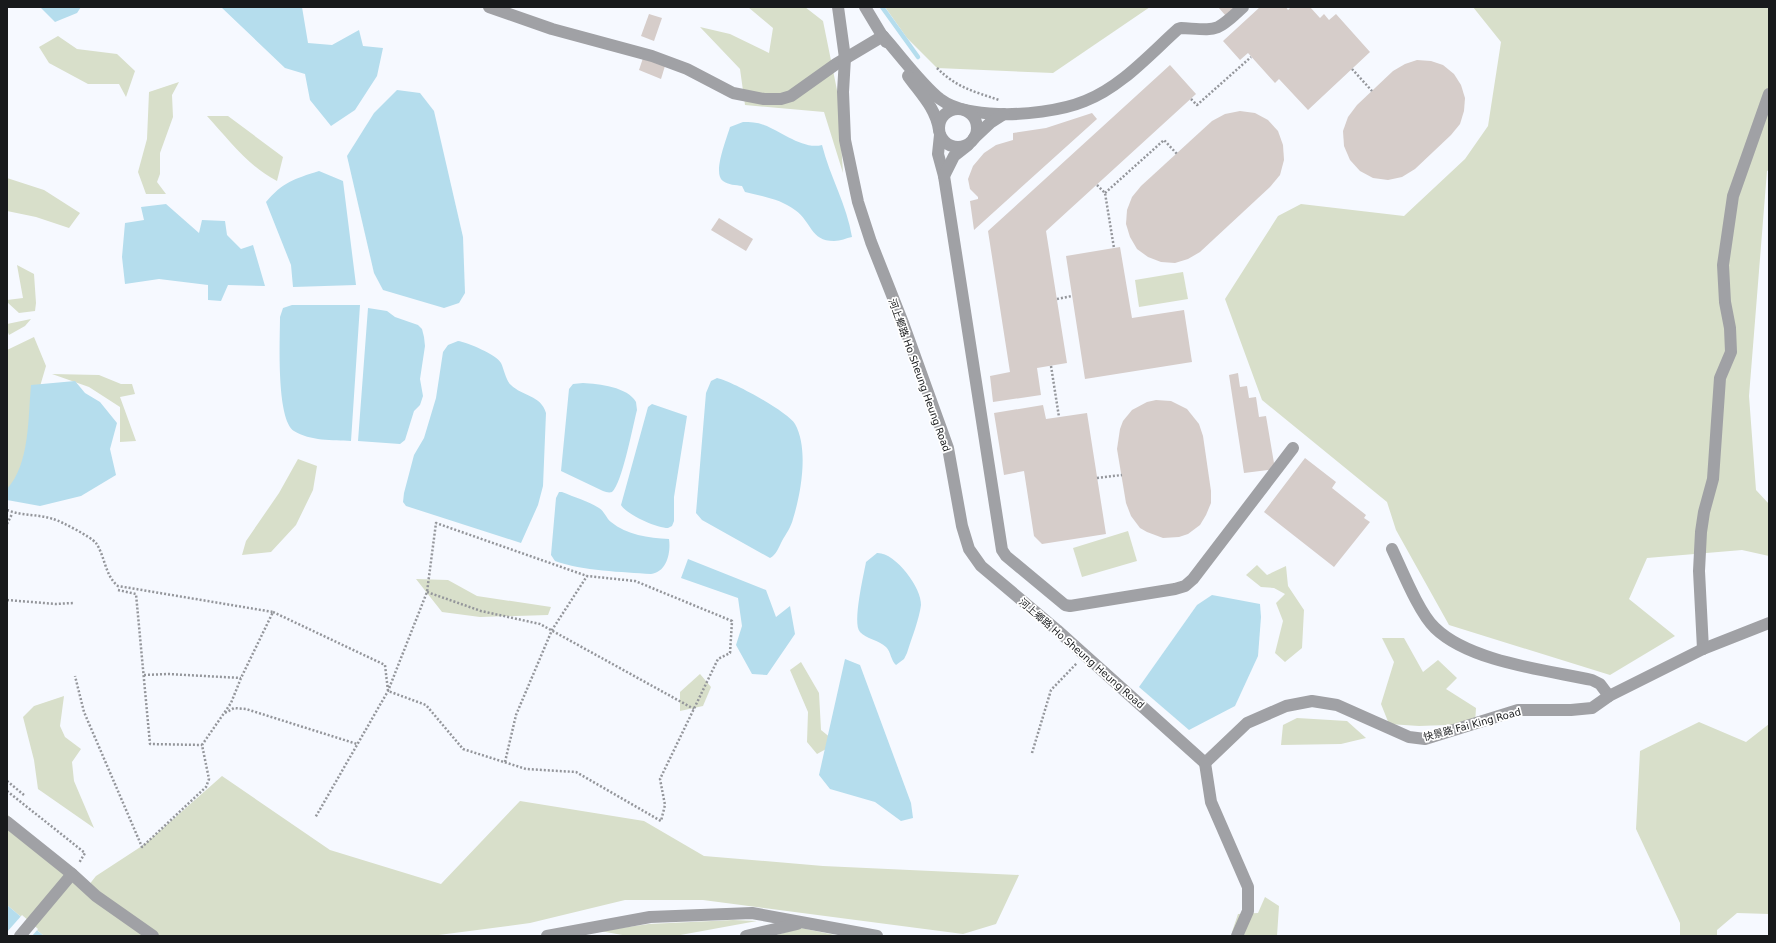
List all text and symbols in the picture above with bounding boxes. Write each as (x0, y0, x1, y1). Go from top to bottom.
street label: 河上鄉路 Ho Sheung Heung Road (887, 297, 952, 453)
street label: 河上鄉路 Ho Sheung Heung Road (1017, 596, 1146, 711)
street label: 快景路 Fai King Road (1422, 706, 1522, 743)

